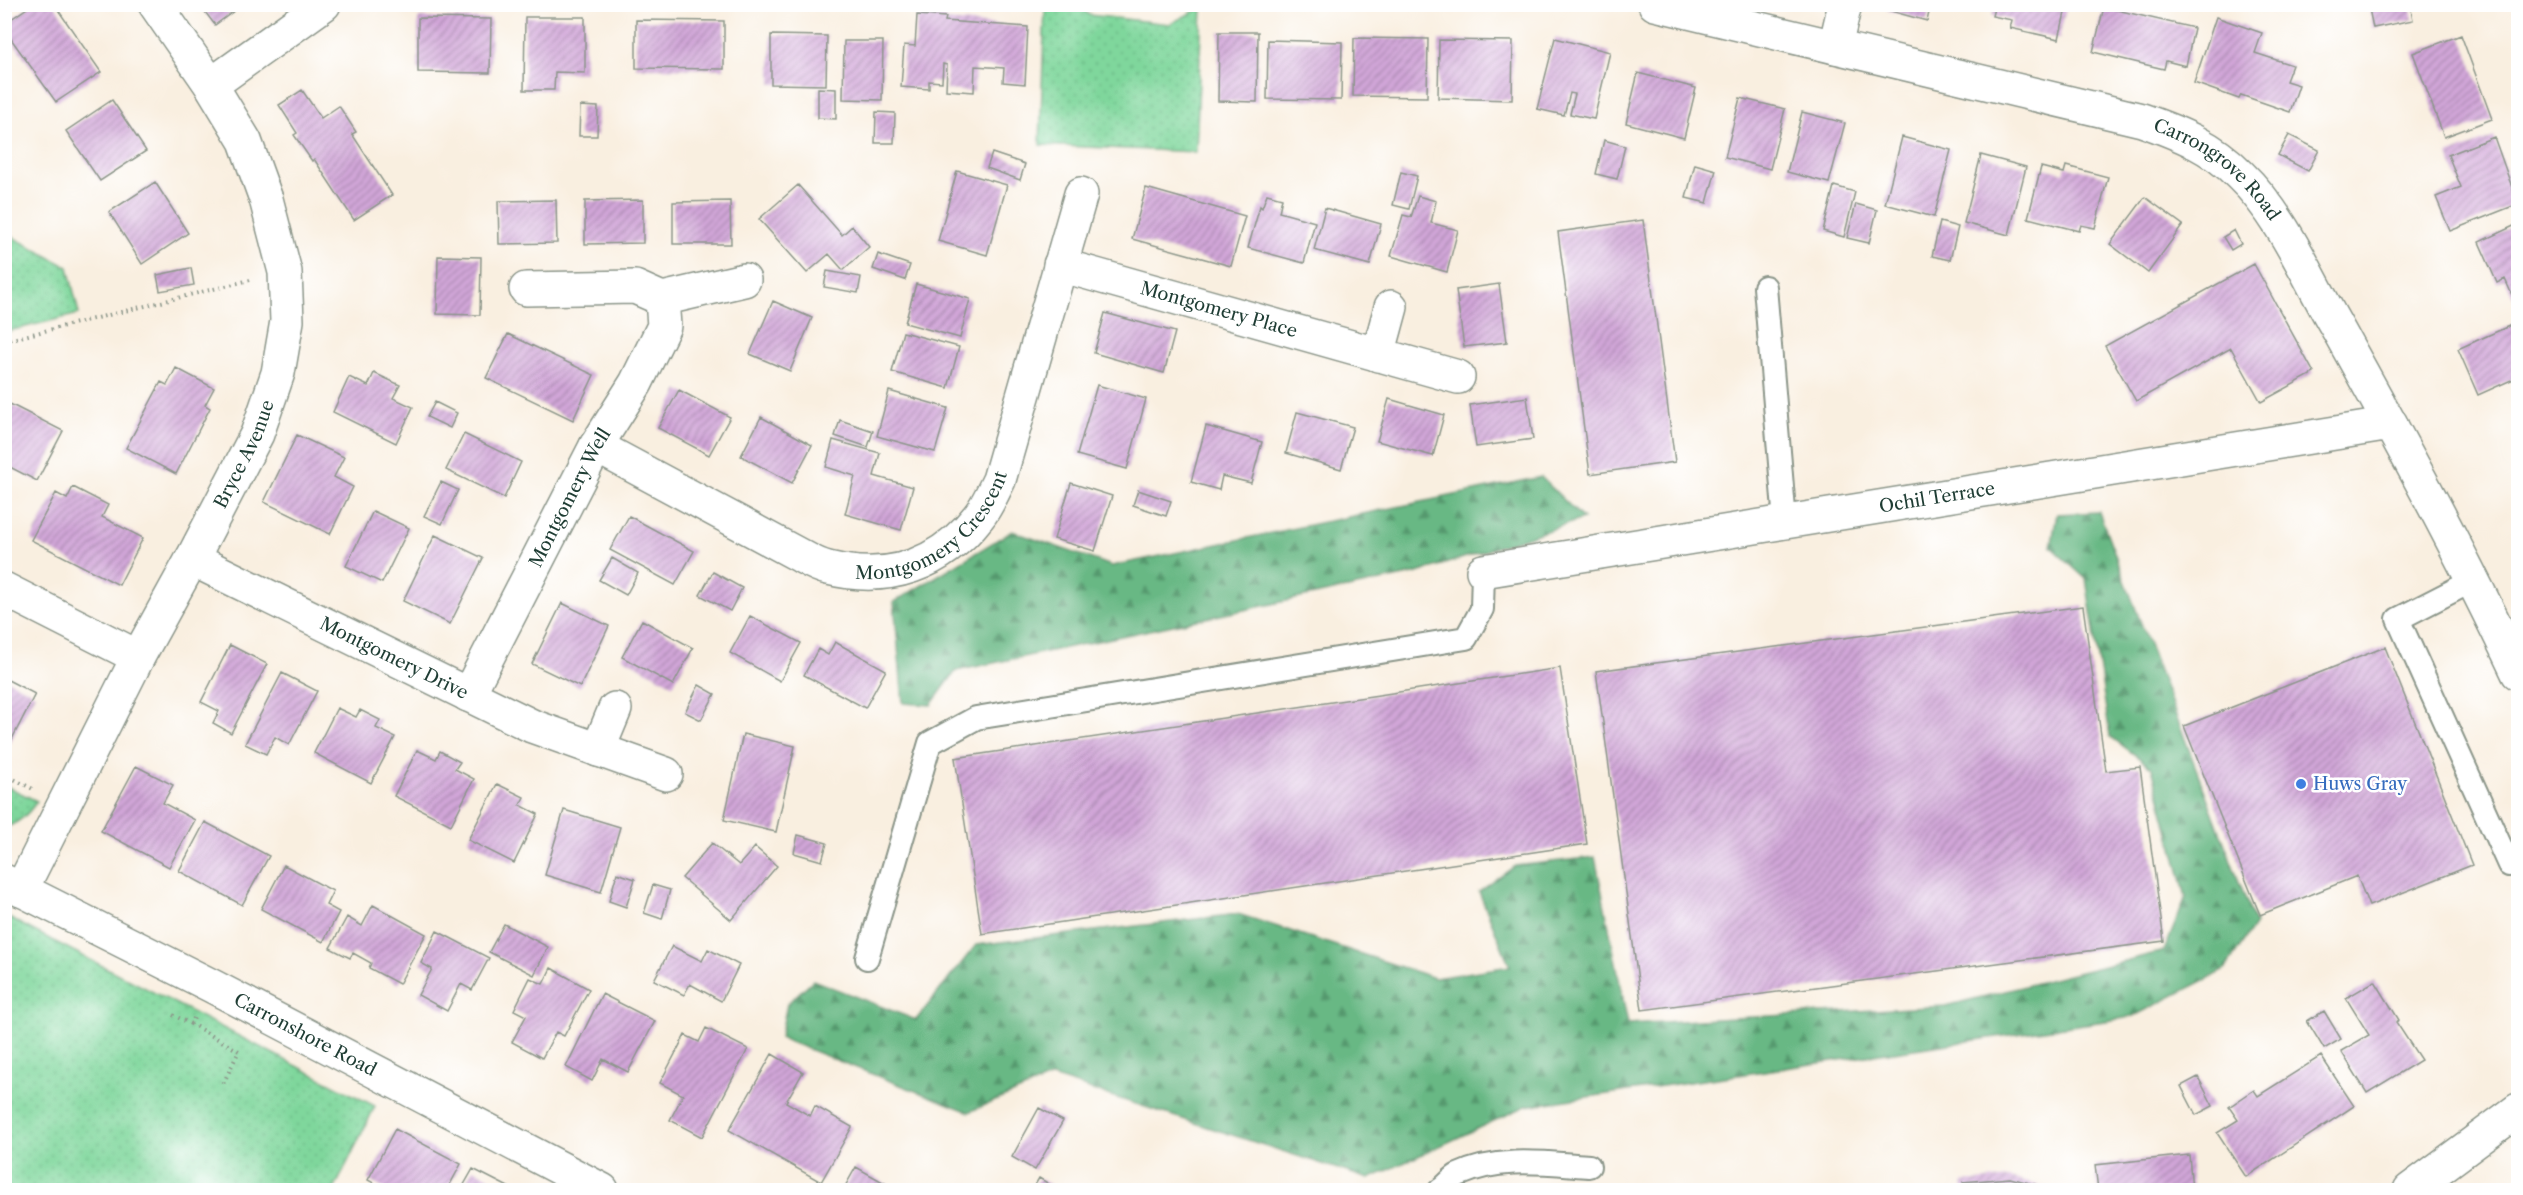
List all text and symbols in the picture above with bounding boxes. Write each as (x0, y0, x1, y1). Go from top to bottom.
street label: Carrongrove Road (2150, 114, 2285, 225)
street label: Montgomery Place (1138, 277, 1300, 342)
street label: Bryce Avenue (209, 397, 279, 512)
street label: Montgomery Well (525, 424, 615, 571)
street label: Montgomery Crescent (855, 468, 1012, 584)
street label: Ochil Terrace (1878, 477, 1997, 518)
street label: Montgomery Drive (316, 613, 472, 704)
place label: Huws Gray (2313, 773, 2408, 795)
marker: Huws Gray (2294, 777, 2308, 791)
street label: Carronshore Road (230, 988, 380, 1081)

